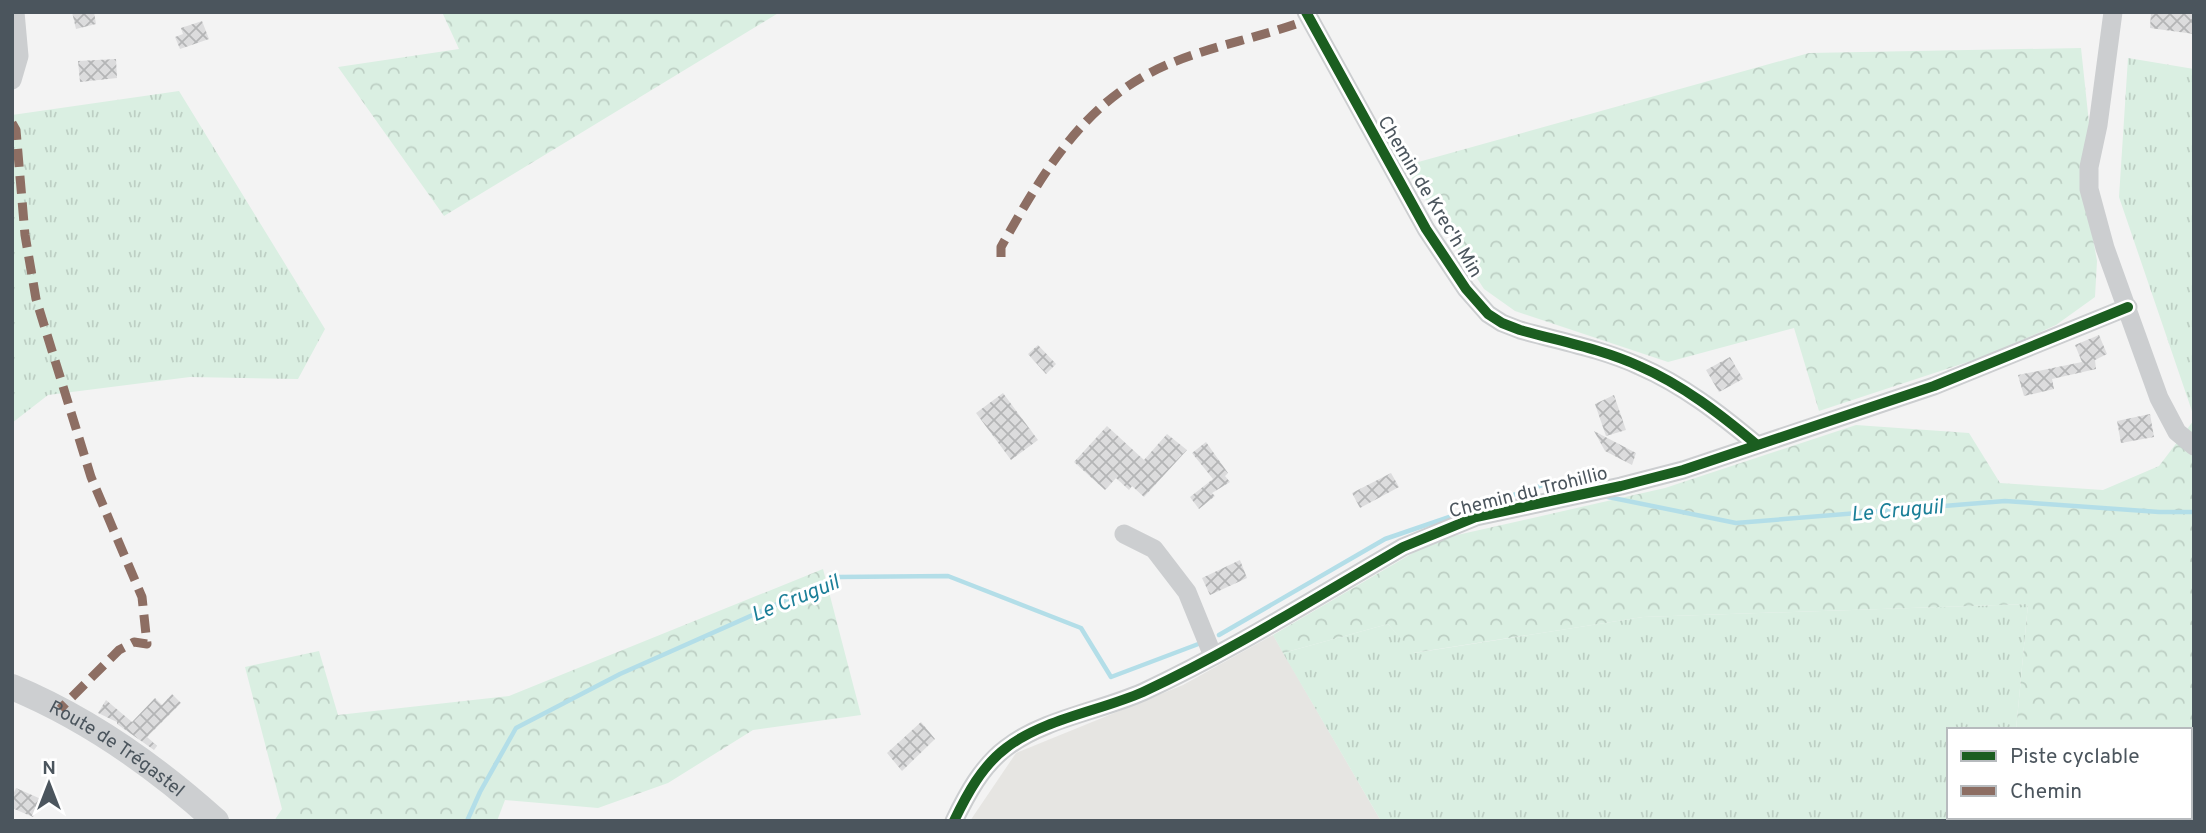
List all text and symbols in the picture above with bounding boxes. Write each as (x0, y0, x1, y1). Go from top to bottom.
street label: Chemin de Krec'h Min (1371, 112, 1487, 282)
street label: Chemin du Trohillio (1447, 462, 1610, 524)
water label: Le Cruguil (1850, 494, 1946, 529)
water label: Le Cruguil (748, 569, 845, 629)
street label: Route de Trégastel (45, 696, 189, 803)
legend (1947, 728, 2192, 819)
text: Piste cyclable (2010, 744, 2140, 771)
north arrow (14, 749, 84, 819)
text: N (42, 757, 56, 781)
text: Chemin (2010, 779, 2082, 806)

